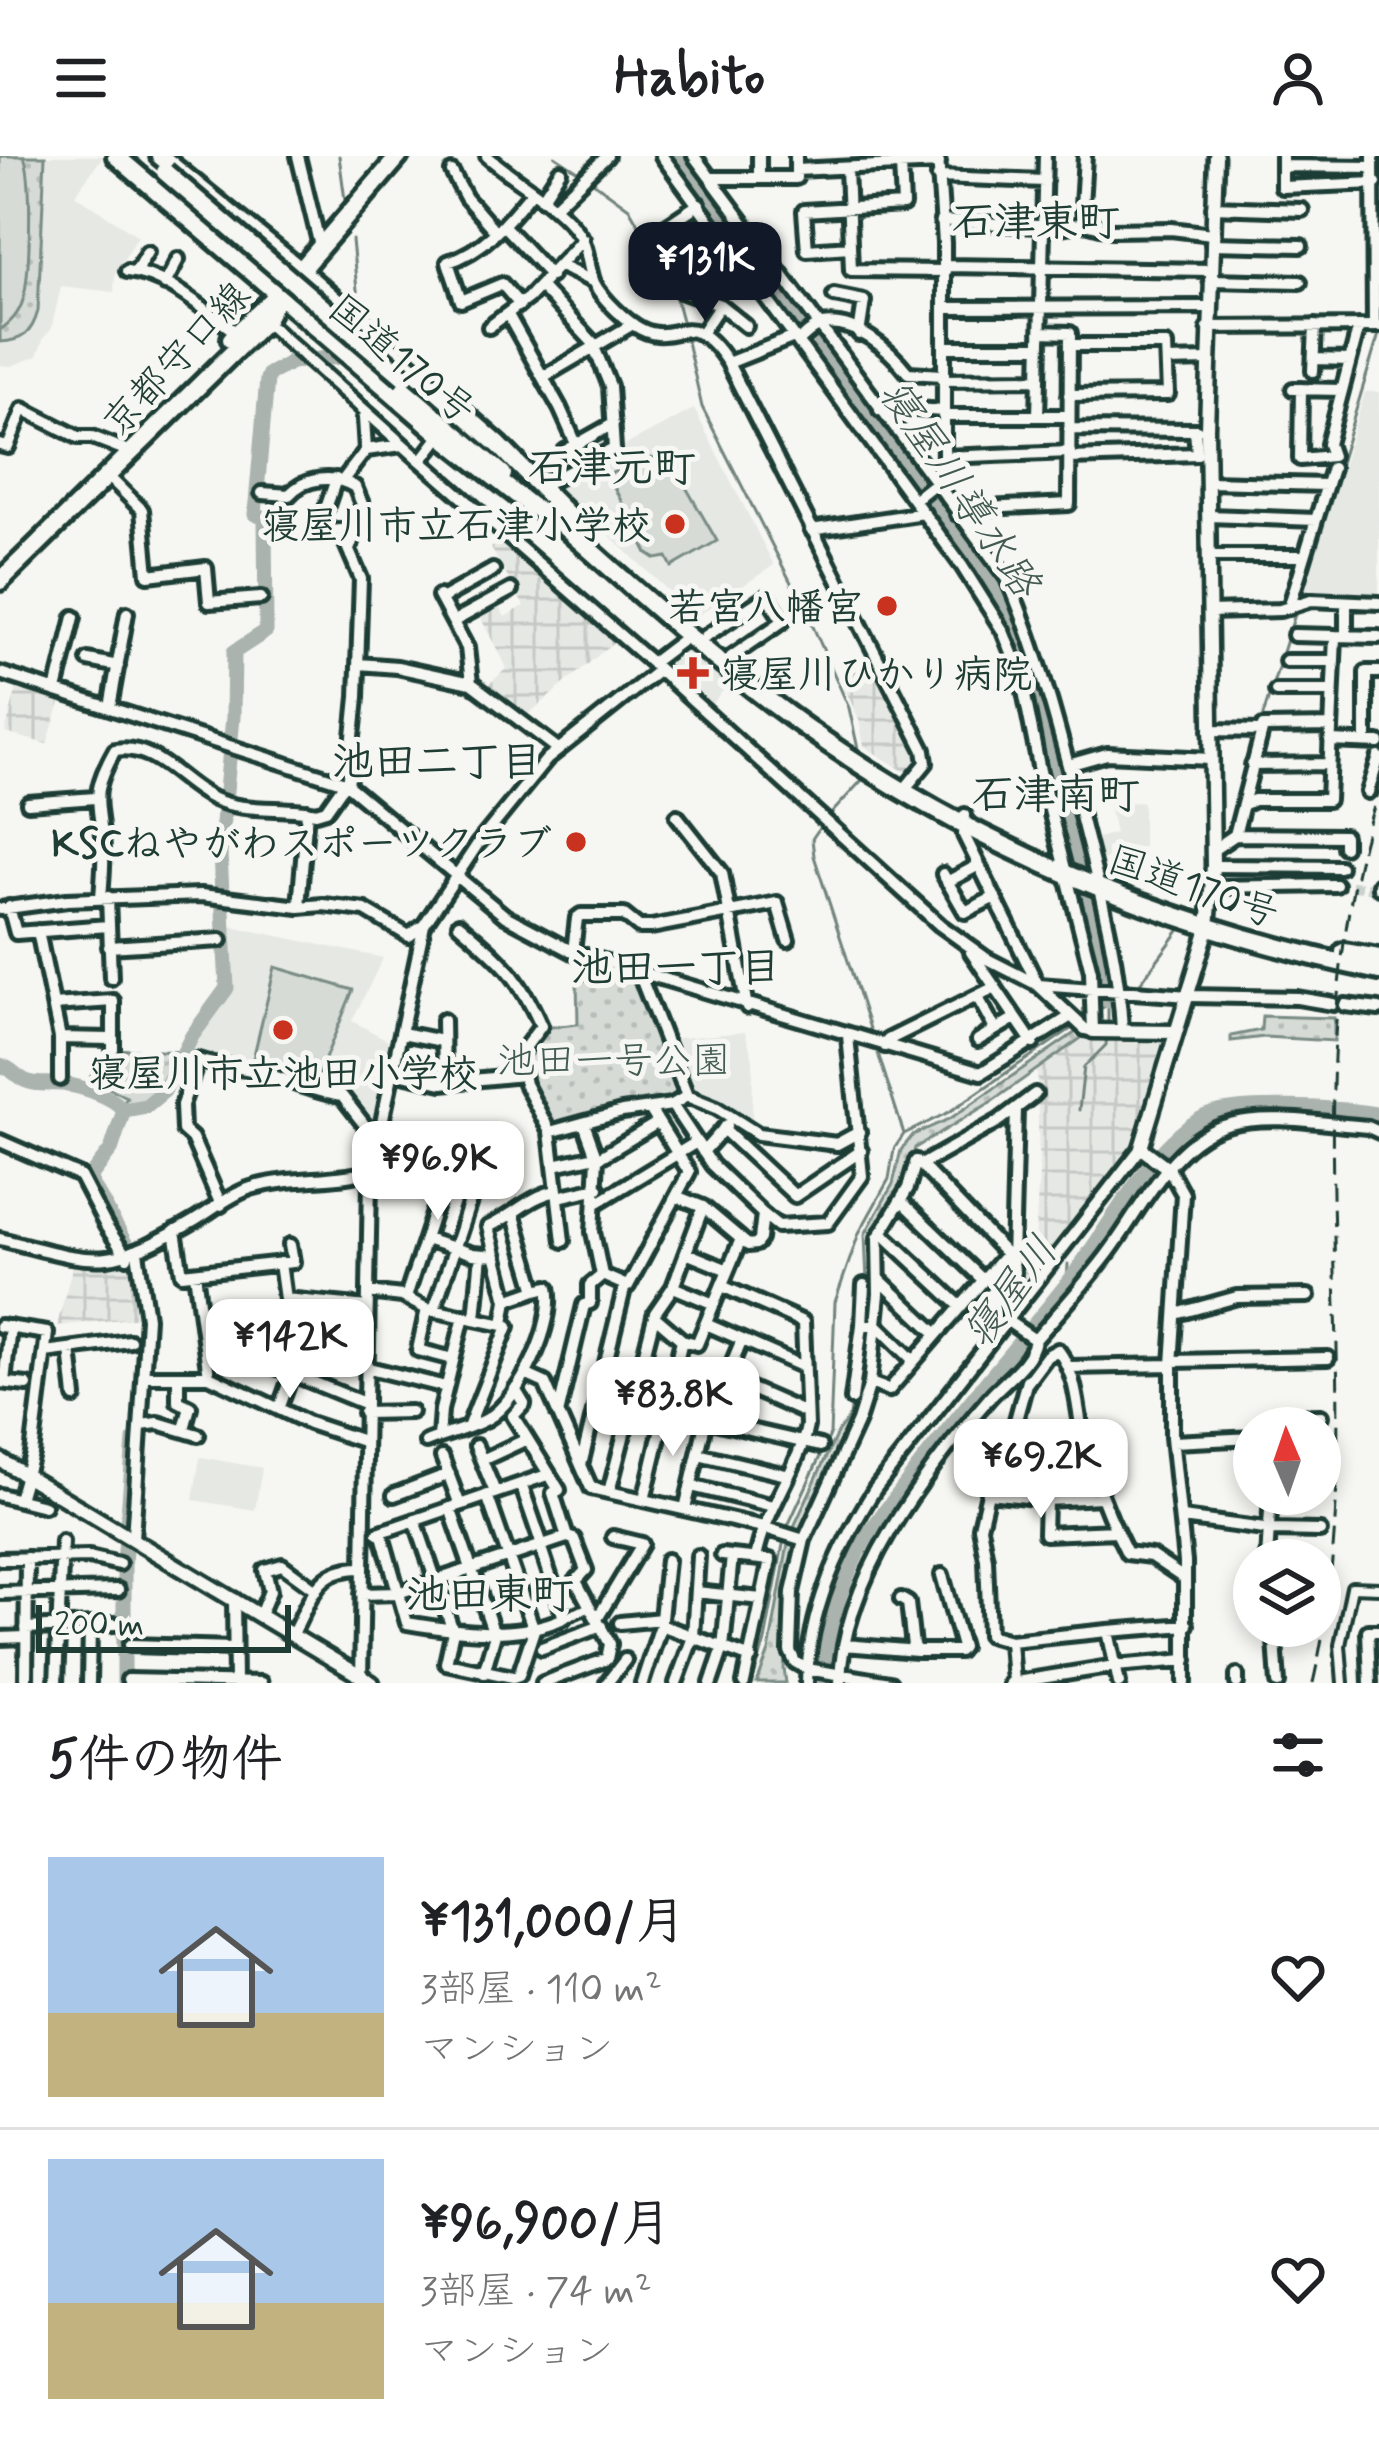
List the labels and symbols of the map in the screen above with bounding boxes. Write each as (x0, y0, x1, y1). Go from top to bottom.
district label: 石津東町 (952, 196, 1120, 251)
pin: ¥131K (621, 222, 789, 324)
street label: 京都守口線 (92, 272, 263, 449)
street label: 国道170号 (316, 284, 485, 437)
water label: 寝屋川導水路 (865, 369, 1052, 610)
district label: 石津元町 (528, 442, 696, 497)
place label: 寝屋川市立石津小学校 (261, 502, 651, 553)
marker: 寝屋川市立石津小学校 (662, 511, 688, 537)
place label: 若宮八幡宮 (668, 584, 863, 635)
marker: 若宮八幡宮 (874, 593, 900, 619)
place label: 寝屋川ひかり病院 (720, 651, 1032, 702)
marker: 寝屋川ひかり病院 (677, 657, 709, 689)
district label: 池田二丁目 (332, 736, 542, 791)
district label: 石津南町 (972, 769, 1140, 824)
place label: KSCねやがわスポーツクラブ (51, 820, 552, 871)
marker: KSCねやがわスポーツクラブ (563, 829, 589, 855)
street label: 国道170号 (1101, 835, 1285, 941)
district label: 池田一丁目 (571, 942, 781, 997)
marker: 寝屋川市立池田小学校 (270, 1017, 296, 1043)
park label: 池田一号公園 (497, 1037, 731, 1088)
place label: 寝屋川市立池田小学校 (88, 1050, 478, 1101)
pin: ¥96.9K (340, 1121, 536, 1223)
water label: 寝屋川 (952, 1226, 1072, 1360)
pin: ¥142K (206, 1299, 374, 1401)
pin: ¥83.8K (575, 1357, 771, 1459)
north arrow (1233, 1407, 1341, 1515)
pin: ¥69.2K (943, 1419, 1139, 1521)
district label: 池田東町 (406, 1569, 574, 1624)
scale bar (36, 1599, 291, 1652)

